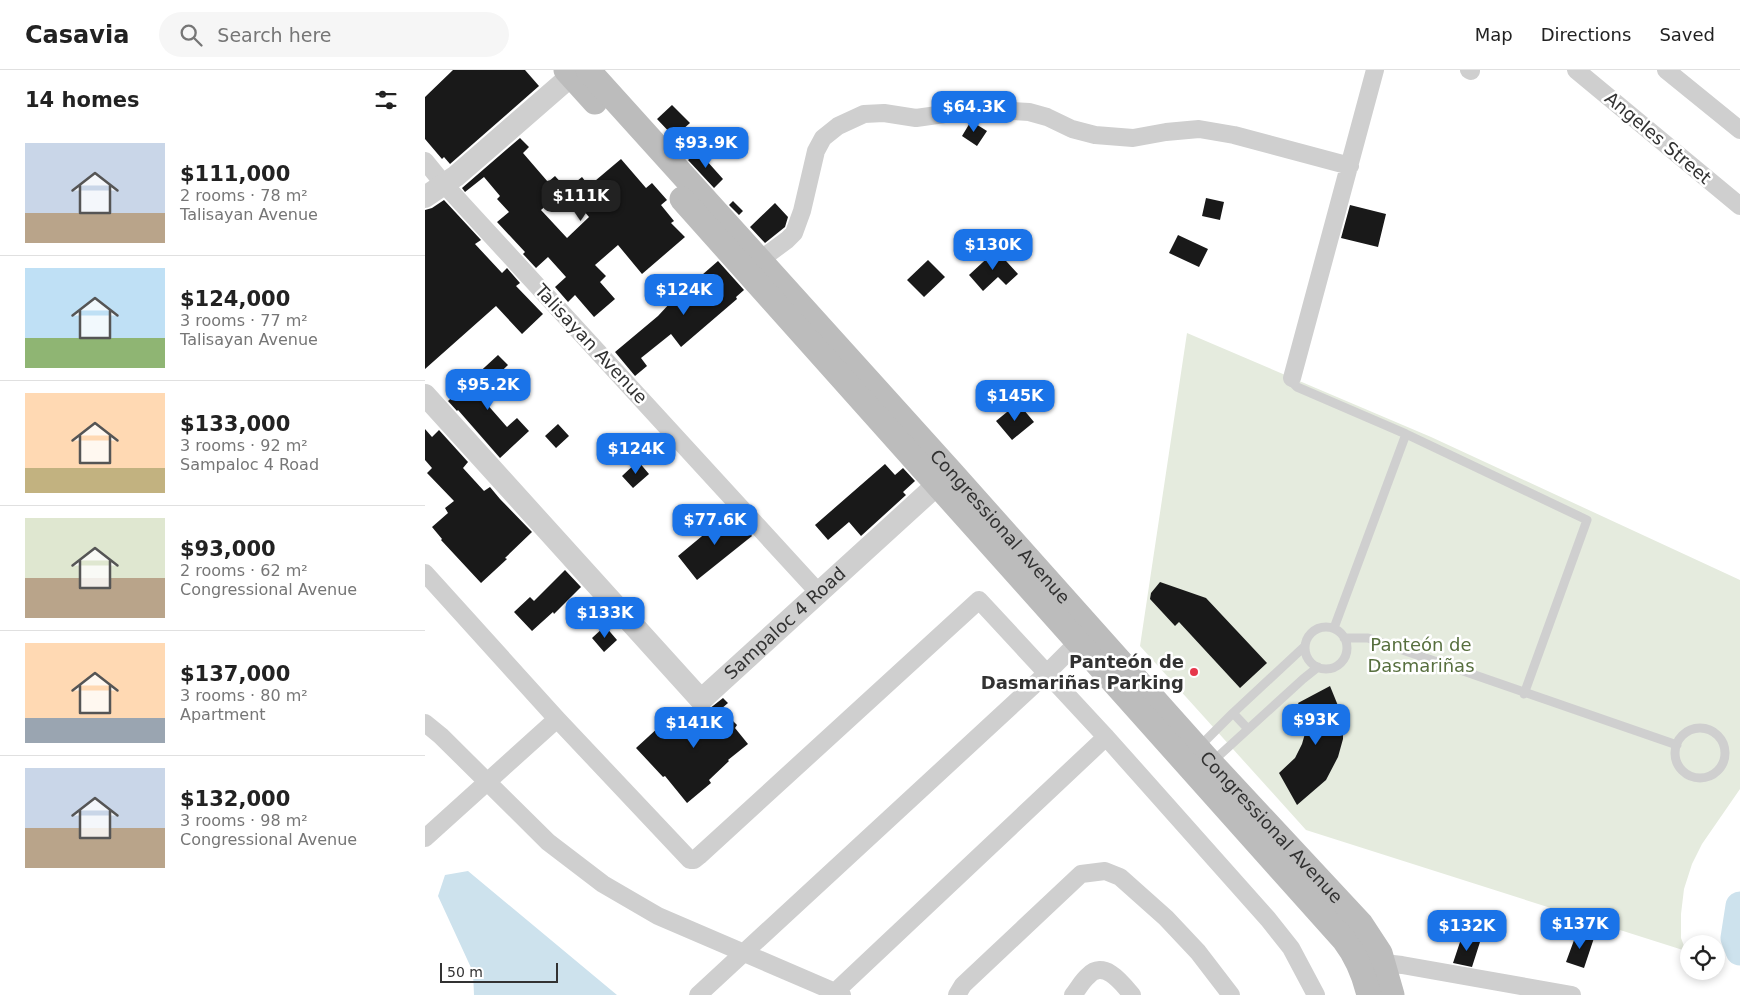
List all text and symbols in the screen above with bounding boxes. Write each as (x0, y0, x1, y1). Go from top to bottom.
search box (159, 12, 509, 57)
text: Casavia (25, 21, 129, 49)
icon: search (177, 21, 205, 49)
text: Search here (217, 24, 332, 46)
text: Map (1475, 24, 1513, 45)
text: Directions (1541, 24, 1631, 45)
text: Saved (1659, 24, 1715, 45)
icon: filters (372, 86, 400, 114)
street label: Angeles Street (1601, 87, 1716, 188)
text: 14 homes (25, 88, 140, 112)
pin: $64.3K (933, 90, 1015, 133)
text: $64.3K (942, 97, 1006, 116)
pin: $93.9K (665, 126, 747, 169)
text: $93.9K (674, 133, 738, 152)
text: $111,000 (180, 162, 290, 186)
icon: home (65, 163, 125, 223)
pin: $111K (546, 180, 616, 222)
text: 2 rooms · 78 m² (180, 186, 308, 205)
text: $111K (553, 186, 609, 205)
text: Talisayan Avenue (180, 205, 318, 224)
pin: $130K (958, 228, 1028, 271)
text: $130K (965, 235, 1021, 254)
pin: $124K (649, 274, 719, 316)
street label: Talisayan Avenue (530, 279, 652, 408)
text: $124K (656, 280, 712, 299)
text: $124,000 (180, 287, 290, 311)
icon: home (65, 288, 125, 348)
text: 3 rooms · 77 m² (180, 311, 308, 330)
text: Talisayan Avenue (180, 330, 318, 349)
pin: $95.2K (447, 368, 529, 411)
text: $95.2K (456, 375, 520, 394)
pin: $145K (980, 380, 1050, 422)
text: $145K (987, 386, 1043, 405)
text: $133,000 (180, 412, 290, 436)
icon: home (65, 413, 125, 473)
pin: $124K (601, 432, 671, 475)
text: 3 rooms · 92 m² (180, 436, 308, 455)
text: $124K (608, 439, 664, 458)
street label: Congressional Avenue (926, 445, 1075, 608)
text: Sampaloc 4 Road (180, 455, 319, 474)
pin: $77.6K (674, 504, 756, 546)
text: $77.6K (683, 510, 747, 529)
text: $93,000 (180, 537, 276, 561)
icon: home (65, 538, 125, 598)
text: 2 rooms · 62 m² (180, 561, 308, 580)
street label: Sampaloc 4 Road (720, 563, 850, 684)
text: Congressional Avenue (180, 580, 357, 599)
pin: $133K (570, 596, 640, 639)
text: $133K (577, 603, 633, 622)
park label: Panteón de Dasmariñas (1367, 634, 1475, 676)
place label: Panteón de Dasmariñas Parking (981, 651, 1184, 693)
text: $137,000 (180, 662, 290, 686)
icon: home (65, 663, 125, 723)
marker: Panteón de Dasmariñas Parking (1188, 666, 1200, 678)
text: 3 rooms · 80 m² (180, 686, 308, 705)
pin: $93K (1286, 704, 1346, 746)
text: Apartment (180, 705, 266, 724)
pin: $141K (659, 706, 729, 749)
text: $93K (1293, 710, 1339, 729)
text: $141K (666, 713, 722, 732)
street label: Congressional Avenue (1196, 747, 1347, 907)
text: $132,000 (180, 787, 290, 811)
icon: home (65, 788, 125, 848)
text: 3 rooms · 98 m² (180, 811, 308, 830)
text: Congressional Avenue (180, 830, 357, 849)
pin: $137K (1545, 908, 1615, 950)
pin: $132K (1432, 910, 1502, 952)
text: $137K (1552, 914, 1608, 933)
text: $132K (1439, 916, 1495, 935)
map controls (1680, 935, 1725, 980)
button: locate (1680, 935, 1725, 980)
scale bar (440, 960, 557, 983)
text: 50 m (447, 964, 483, 980)

